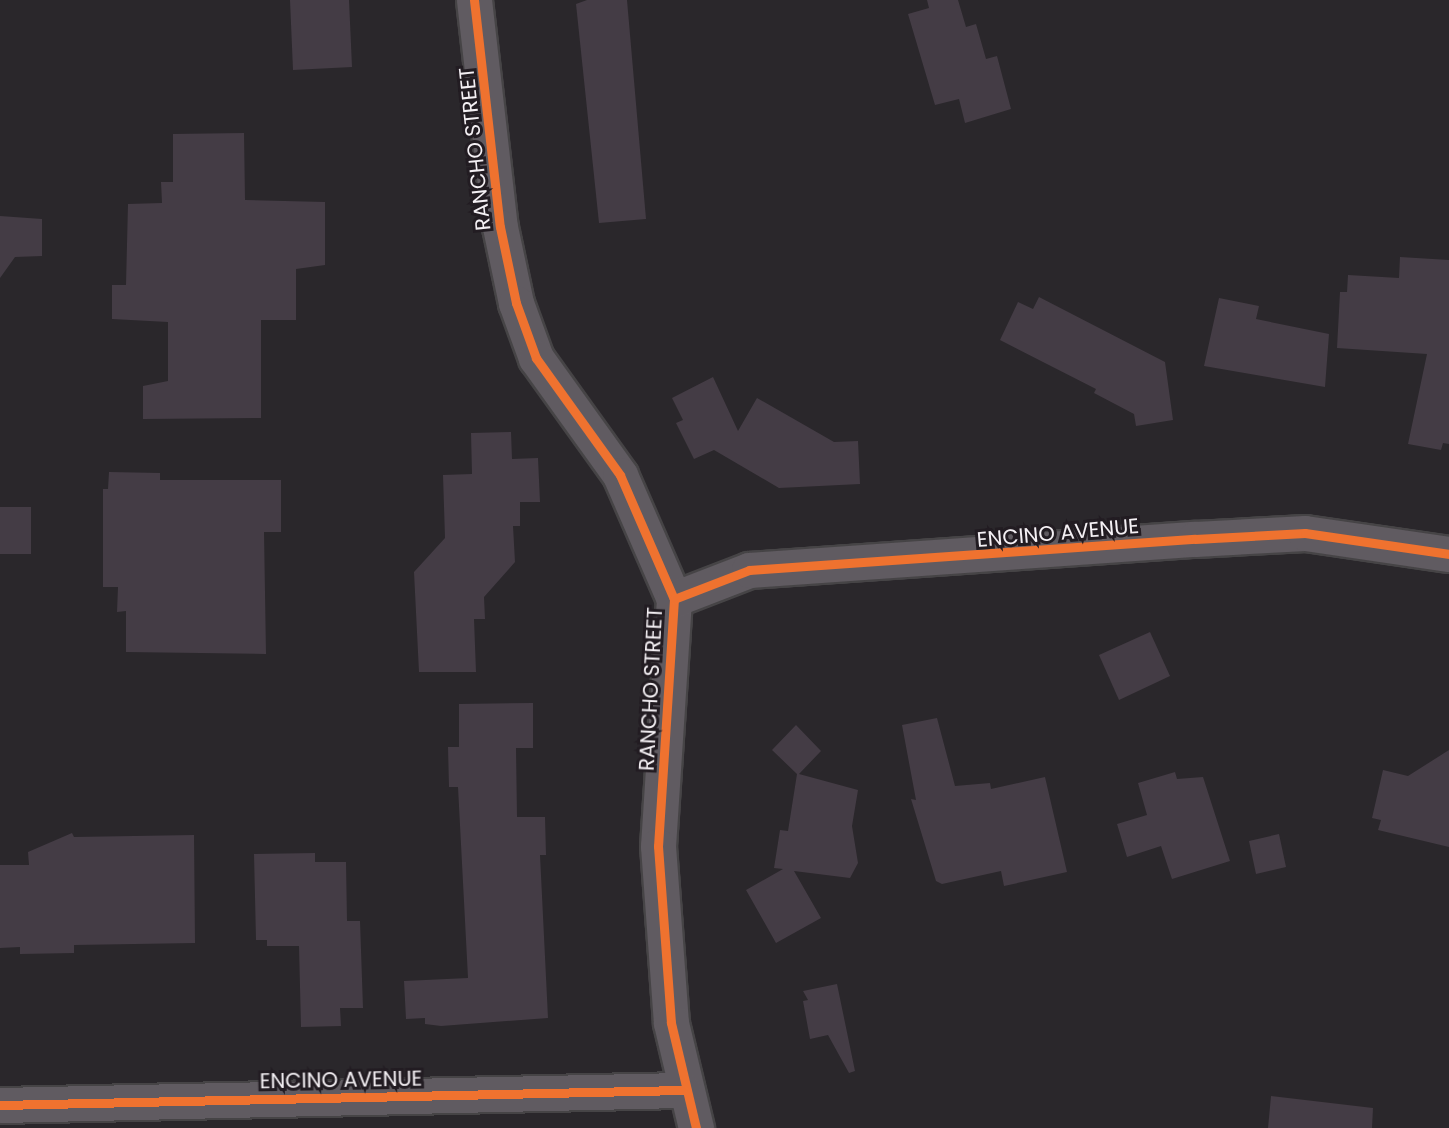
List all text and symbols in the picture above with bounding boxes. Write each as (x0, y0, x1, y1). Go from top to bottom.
street label: RANCHO STREET (454, 66, 496, 232)
street label: ENCINO AVENUE (976, 513, 1140, 553)
street label: RANCHO STREET (634, 607, 668, 771)
street label: ENCINO AVENUE (259, 1066, 423, 1094)

